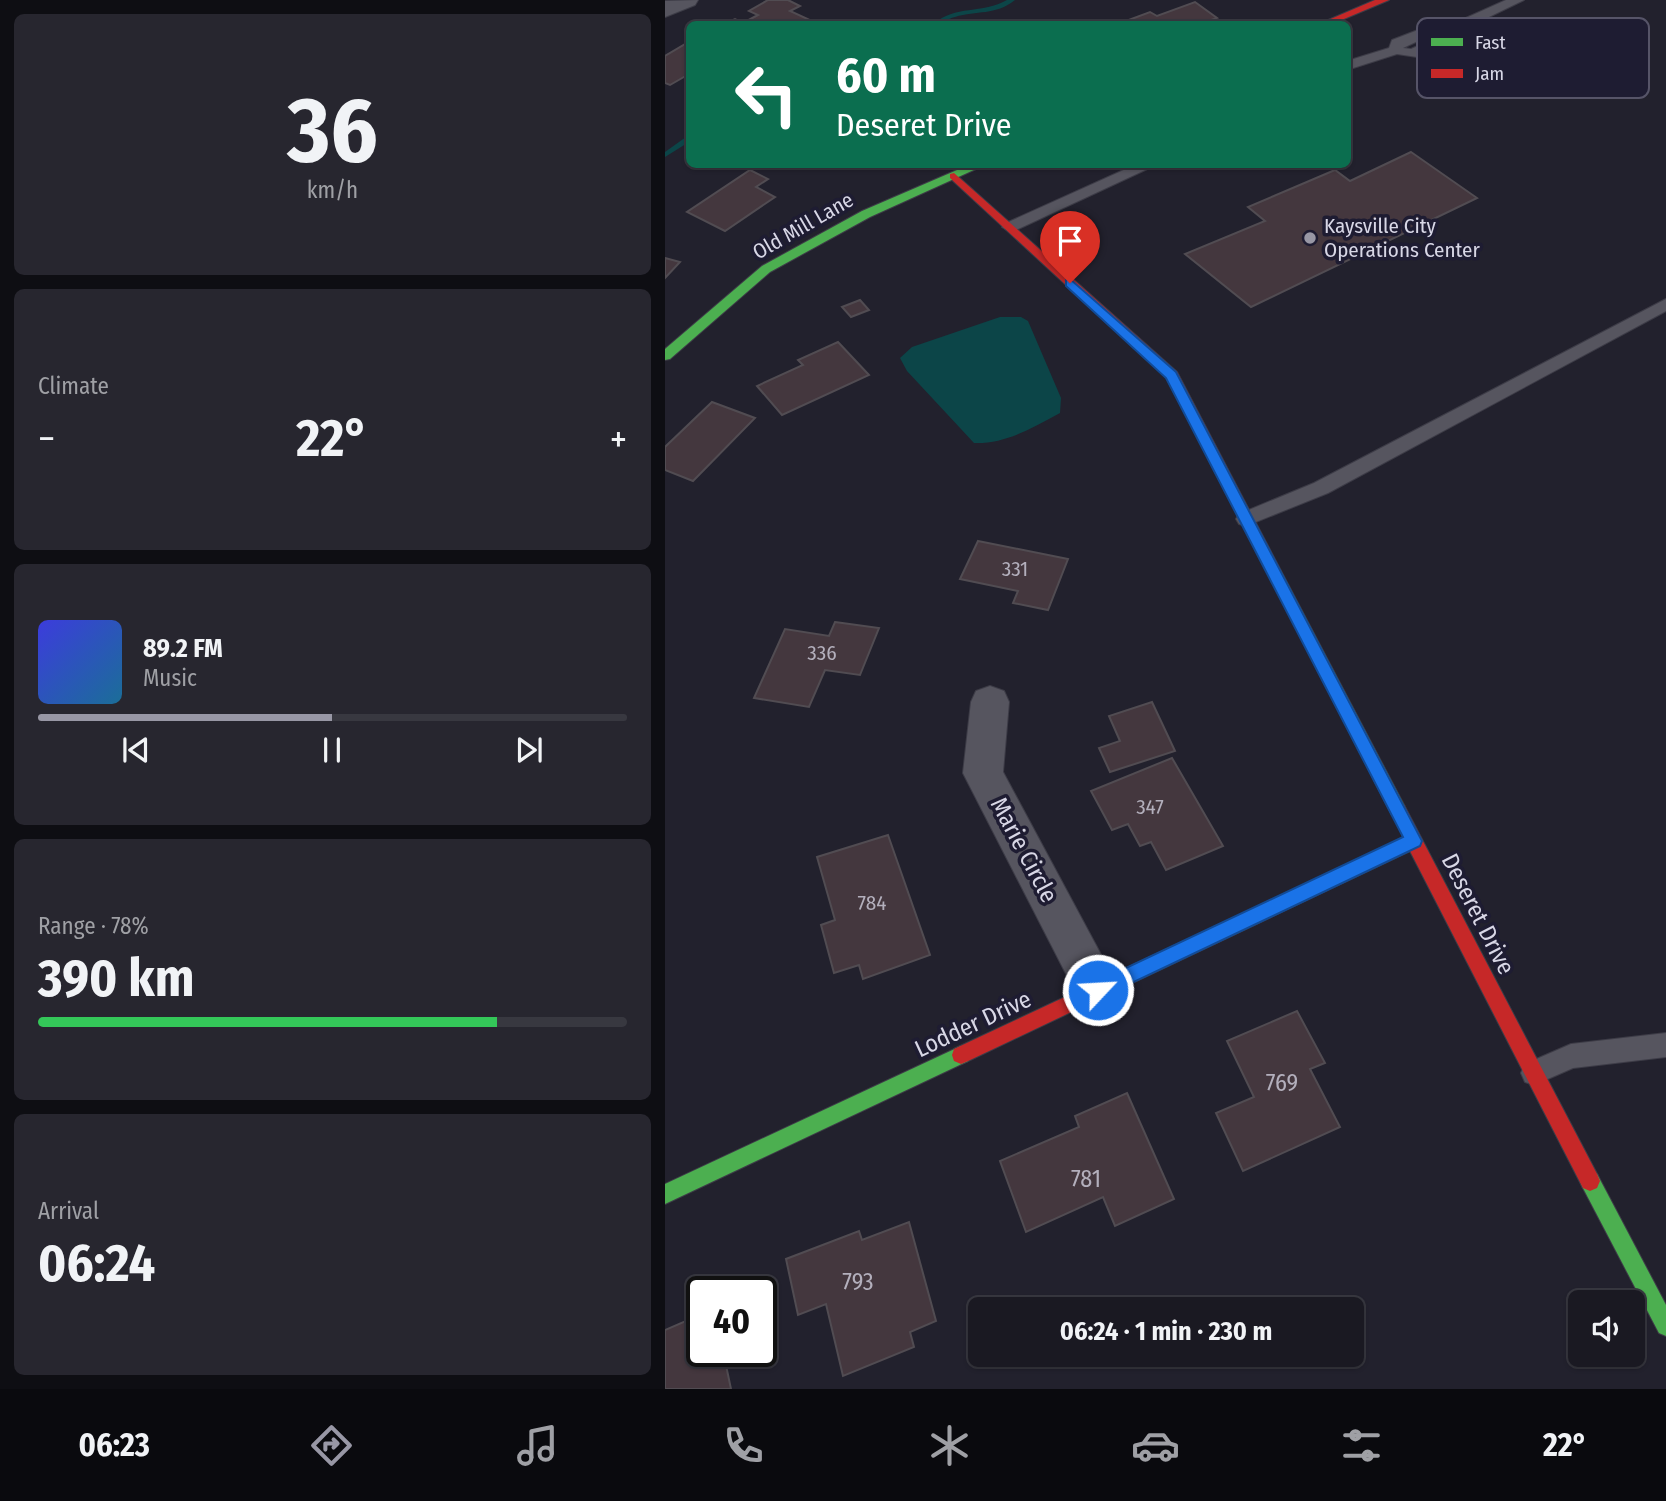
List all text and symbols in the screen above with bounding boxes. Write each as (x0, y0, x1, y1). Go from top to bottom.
legend (1417, 18, 1649, 98)
text: Fast (1475, 31, 1506, 54)
text: 60 m (836, 46, 936, 105)
icon: left (721, 49, 812, 140)
text: Jam (1475, 62, 1504, 85)
text: 36 (287, 76, 378, 185)
text: Deseret Drive (836, 106, 1012, 144)
text: km/h (307, 176, 358, 204)
street label: Old Mill Lane (748, 187, 858, 265)
pin (1040, 211, 1100, 283)
place label: Kaysville City Operations Center (1324, 213, 1480, 263)
icon: arrive (1051, 222, 1089, 260)
marker: Kaysville City Operations Center (1302, 230, 1318, 246)
text: Climate (38, 372, 109, 400)
text: 22° (296, 407, 369, 470)
text: − (38, 416, 55, 462)
text: + (610, 416, 627, 462)
house number: 331 (1002, 556, 1028, 582)
text: 89.2 FM (143, 633, 223, 664)
house number: 336 (807, 640, 837, 666)
text: Music (143, 664, 197, 692)
icon: previous (117, 731, 155, 769)
icon: pause (313, 731, 351, 769)
icon: next (510, 731, 548, 769)
street label: Marie Circle (985, 793, 1063, 907)
house number: 347 (1136, 794, 1164, 820)
street label: Deseret Drive (1436, 849, 1520, 979)
house number: 784 (858, 890, 886, 916)
text: Range · 78% (38, 912, 149, 940)
text: 390 km (38, 947, 194, 1010)
position arrow (1061, 953, 1135, 1027)
street label: Lodder Drive (910, 985, 1036, 1063)
house number: 769 (1266, 1069, 1298, 1097)
house number: 781 (1071, 1165, 1101, 1193)
text: Arrival (38, 1197, 99, 1225)
text: 06:24 (38, 1232, 155, 1295)
house number: 793 (842, 1268, 874, 1296)
speed limit sign: 40 (686, 1276, 777, 1367)
map controls (1568, 1290, 1645, 1367)
button: sound (1568, 1290, 1645, 1367)
text: 06:24 · 1 min · 230 m (1060, 1316, 1272, 1347)
icon: directions (307, 1421, 356, 1470)
icon: music (513, 1421, 562, 1470)
icon: phone (719, 1421, 768, 1470)
icon: climate (925, 1421, 974, 1470)
icon: car (1131, 1421, 1180, 1470)
icon: filters (1337, 1421, 1386, 1470)
text: 06:23 (78, 1426, 150, 1464)
text: 22° (1543, 1426, 1587, 1464)

